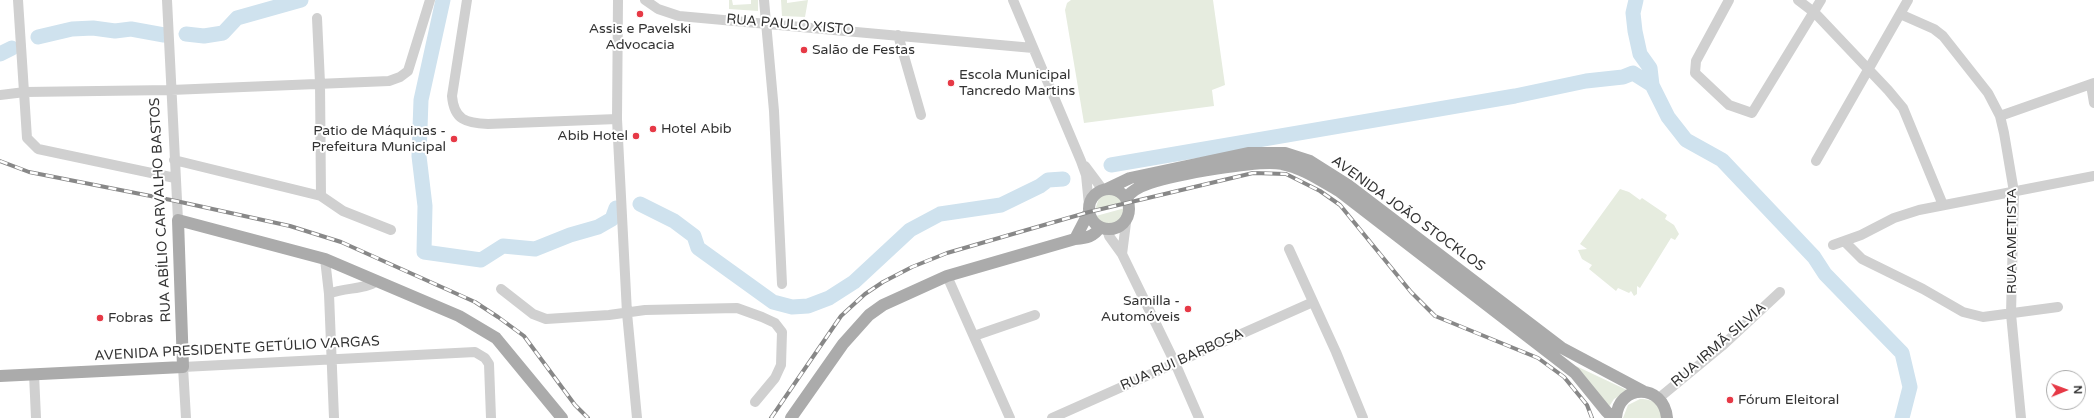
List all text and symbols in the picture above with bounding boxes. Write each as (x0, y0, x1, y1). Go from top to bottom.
marker: Assis e Pavelski Advocacia (635, 9, 645, 19)
street label: RUA PAULO XISTO (725, 11, 855, 39)
place label: Assis e Pavelski Advocacia (589, 21, 691, 54)
place label: Salão de Festas (812, 42, 915, 58)
marker: Salão de Festas (799, 45, 809, 55)
place label: Escola Municipal Tancredo Martins (959, 67, 1075, 100)
marker: Escola Municipal Tancredo Martins (946, 78, 956, 88)
street label: RUA ABÍLIO CARVALHO BASTOS (147, 97, 175, 323)
place label: Hotel Abib (661, 121, 732, 137)
place label: Patio de Máquinas - Prefeitura Municipal (312, 123, 446, 156)
marker: Hotel Abib (648, 124, 658, 134)
place label: Abib Hotel (557, 128, 628, 144)
marker: Abib Hotel (631, 131, 641, 141)
marker: Patio de Máquinas - Prefeitura Municipal (449, 134, 459, 144)
street label: AVENIDA JOÃO STOCKLOS (1328, 153, 1488, 275)
street label: RUA AMETISTA (2004, 188, 2020, 294)
place label: Samilla - Automóveis (1101, 293, 1180, 326)
street label: RUA IRMÃ SILVIA (1668, 299, 1770, 391)
marker: Samilla - Automóveis (1183, 304, 1193, 314)
place label: Fobras (108, 310, 153, 326)
marker: Fobras (95, 313, 105, 323)
street label: RUA RUI BARBOSA (1118, 325, 1246, 395)
street label: AVENIDA PRESIDENTE GETÚLIO VARGAS (94, 333, 380, 365)
north arrow (2046, 370, 2086, 410)
text: N (2071, 385, 2084, 394)
place label: Fórum Eleitoral (1738, 392, 1839, 408)
marker: Fórum Eleitoral (1725, 395, 1735, 405)

